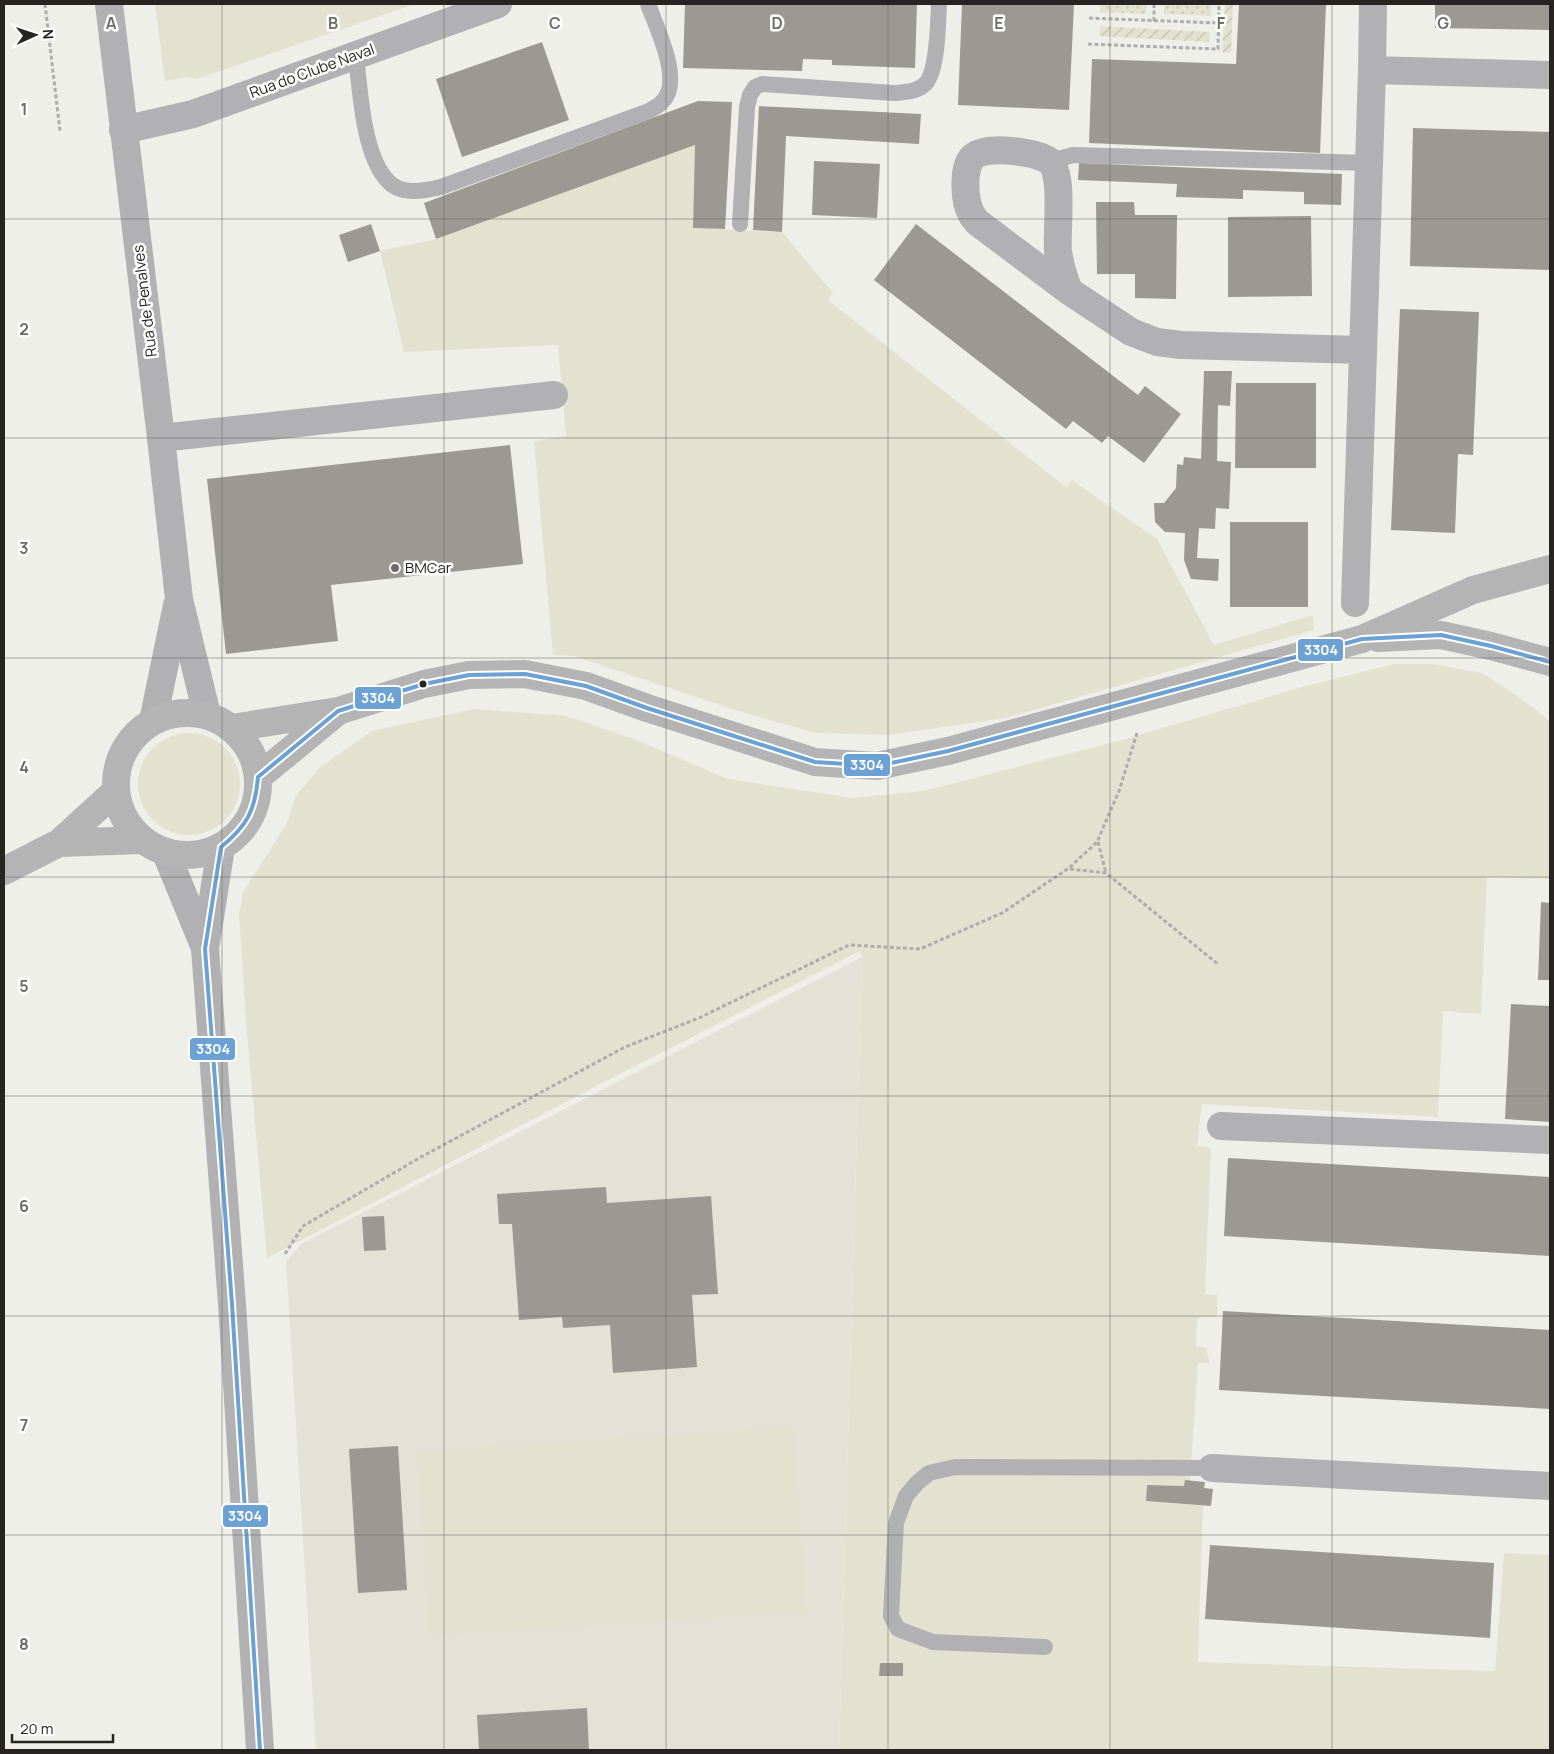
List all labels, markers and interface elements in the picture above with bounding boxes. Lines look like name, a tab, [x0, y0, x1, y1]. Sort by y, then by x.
north arrow	[10, 10, 60, 60]
text: A	[106, 12, 117, 34]
text: B	[328, 12, 338, 34]
text: C	[549, 12, 561, 34]
text: D	[771, 12, 783, 34]
text: E	[994, 12, 1004, 34]
text: F	[1217, 12, 1226, 34]
text: G	[1437, 12, 1449, 34]
text: N	[39, 29, 58, 40]
street label: Rua do Clube Naval	[246, 38, 377, 103]
text: 1	[20, 98, 28, 120]
street label: Rua de Penalves	[127, 244, 162, 358]
text: 2	[19, 318, 29, 340]
text: 3	[19, 537, 29, 559]
place label: BMCar	[405, 557, 452, 578]
marker: BMCar	[389, 562, 401, 574]
line badge: 3304	[1297, 638, 1344, 662]
text: 3304	[1304, 640, 1338, 659]
unlabelled marker	[418, 679, 428, 689]
line badge: 3304	[354, 686, 402, 710]
text: 3304	[361, 688, 395, 707]
line badge: 3304	[843, 753, 891, 777]
text: 3304	[850, 755, 884, 774]
text: 4	[19, 756, 29, 778]
text: 5	[19, 975, 29, 997]
line badge: 3304	[189, 1037, 236, 1061]
text: 3304	[196, 1039, 230, 1058]
text: 6	[19, 1195, 29, 1217]
text: 7	[20, 1414, 28, 1436]
line badge: 3304	[222, 1504, 269, 1528]
text: 3304	[228, 1506, 262, 1525]
text: 8	[19, 1633, 29, 1655]
scale bar	[12, 1712, 114, 1744]
text: 20 m	[20, 1718, 53, 1739]

